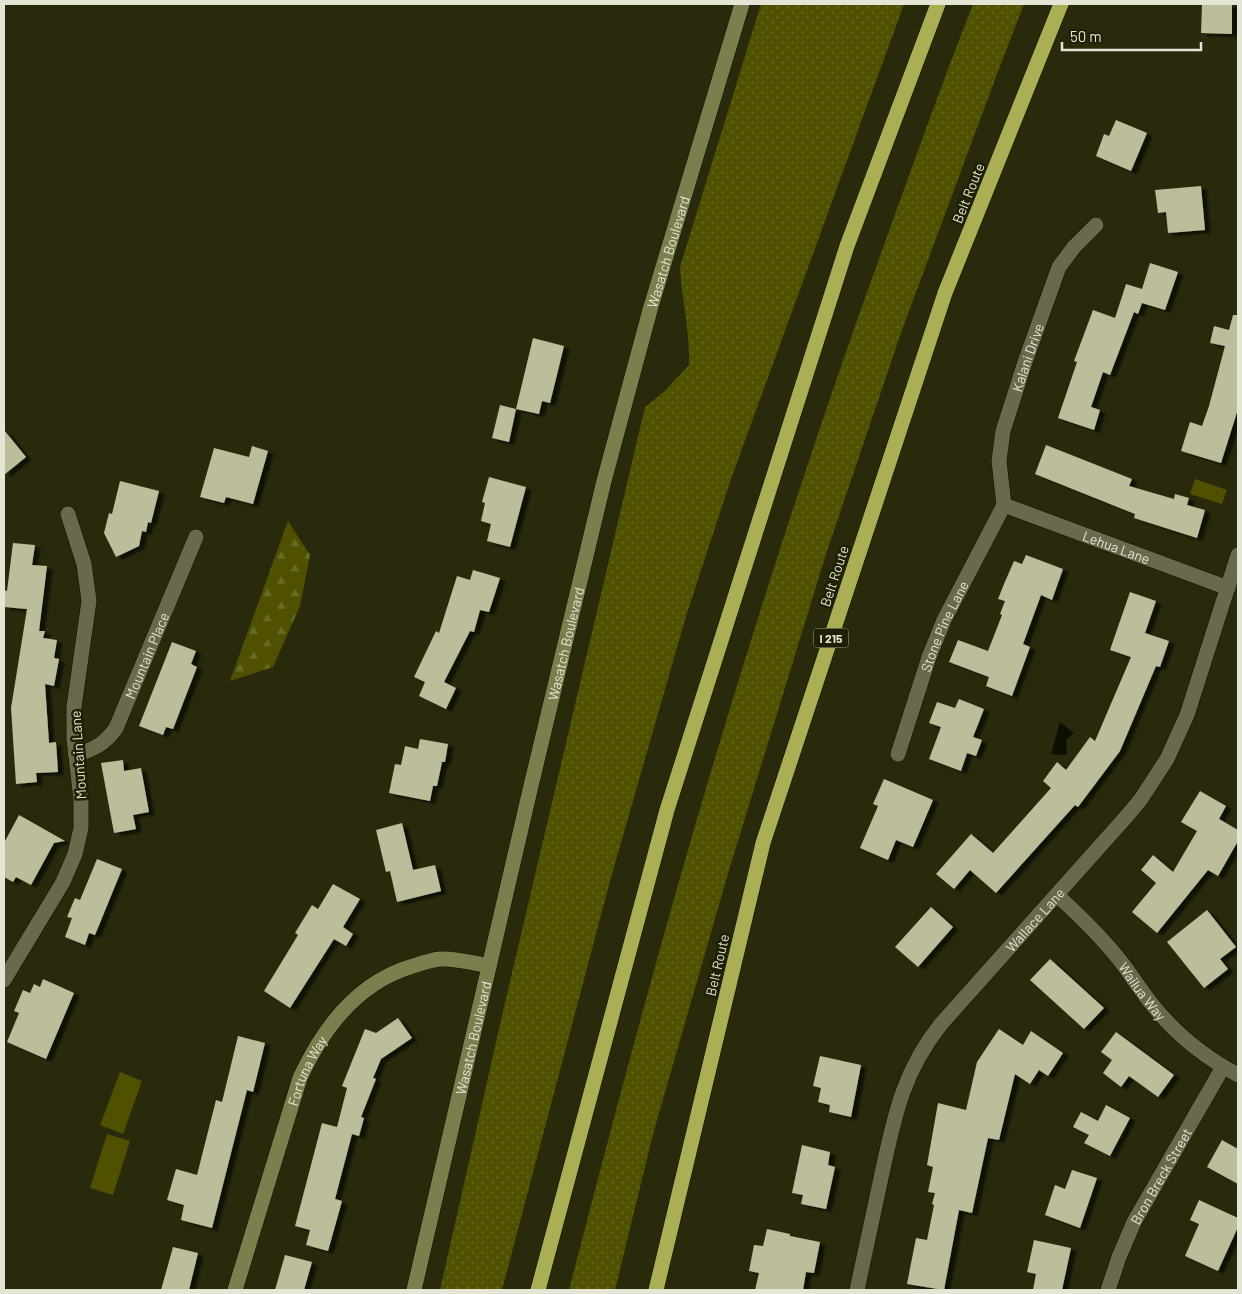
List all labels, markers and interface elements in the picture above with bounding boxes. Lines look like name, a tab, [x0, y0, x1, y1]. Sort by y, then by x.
scale bar	[1062, 20, 1201, 52]
text: 50 m	[1070, 27, 1102, 45]
street label: Belt Route	[948, 160, 988, 226]
street label: Wasatch Boulevard	[643, 194, 692, 310]
street label: Kalani Drive	[1008, 321, 1047, 394]
street label: Lehua Lane	[1081, 526, 1153, 567]
street label: Belt Route	[816, 543, 852, 609]
street label: Stone Pine Lane	[916, 578, 972, 674]
street label: Wasatch Boulevard	[543, 585, 587, 702]
street label: Mountain Place	[121, 610, 172, 701]
road number: I 215	[814, 628, 848, 648]
street label: Mountain Lane	[66, 710, 90, 800]
street label: Wallace Lane	[1002, 884, 1068, 955]
street label: Belt Route	[702, 932, 732, 998]
street label: Wailua Way	[1116, 959, 1170, 1024]
street label: Wasatch Boulevard	[451, 979, 494, 1096]
street label: Fortuna Way	[283, 1032, 330, 1108]
street label: Bron Breck Street	[1126, 1125, 1195, 1227]

